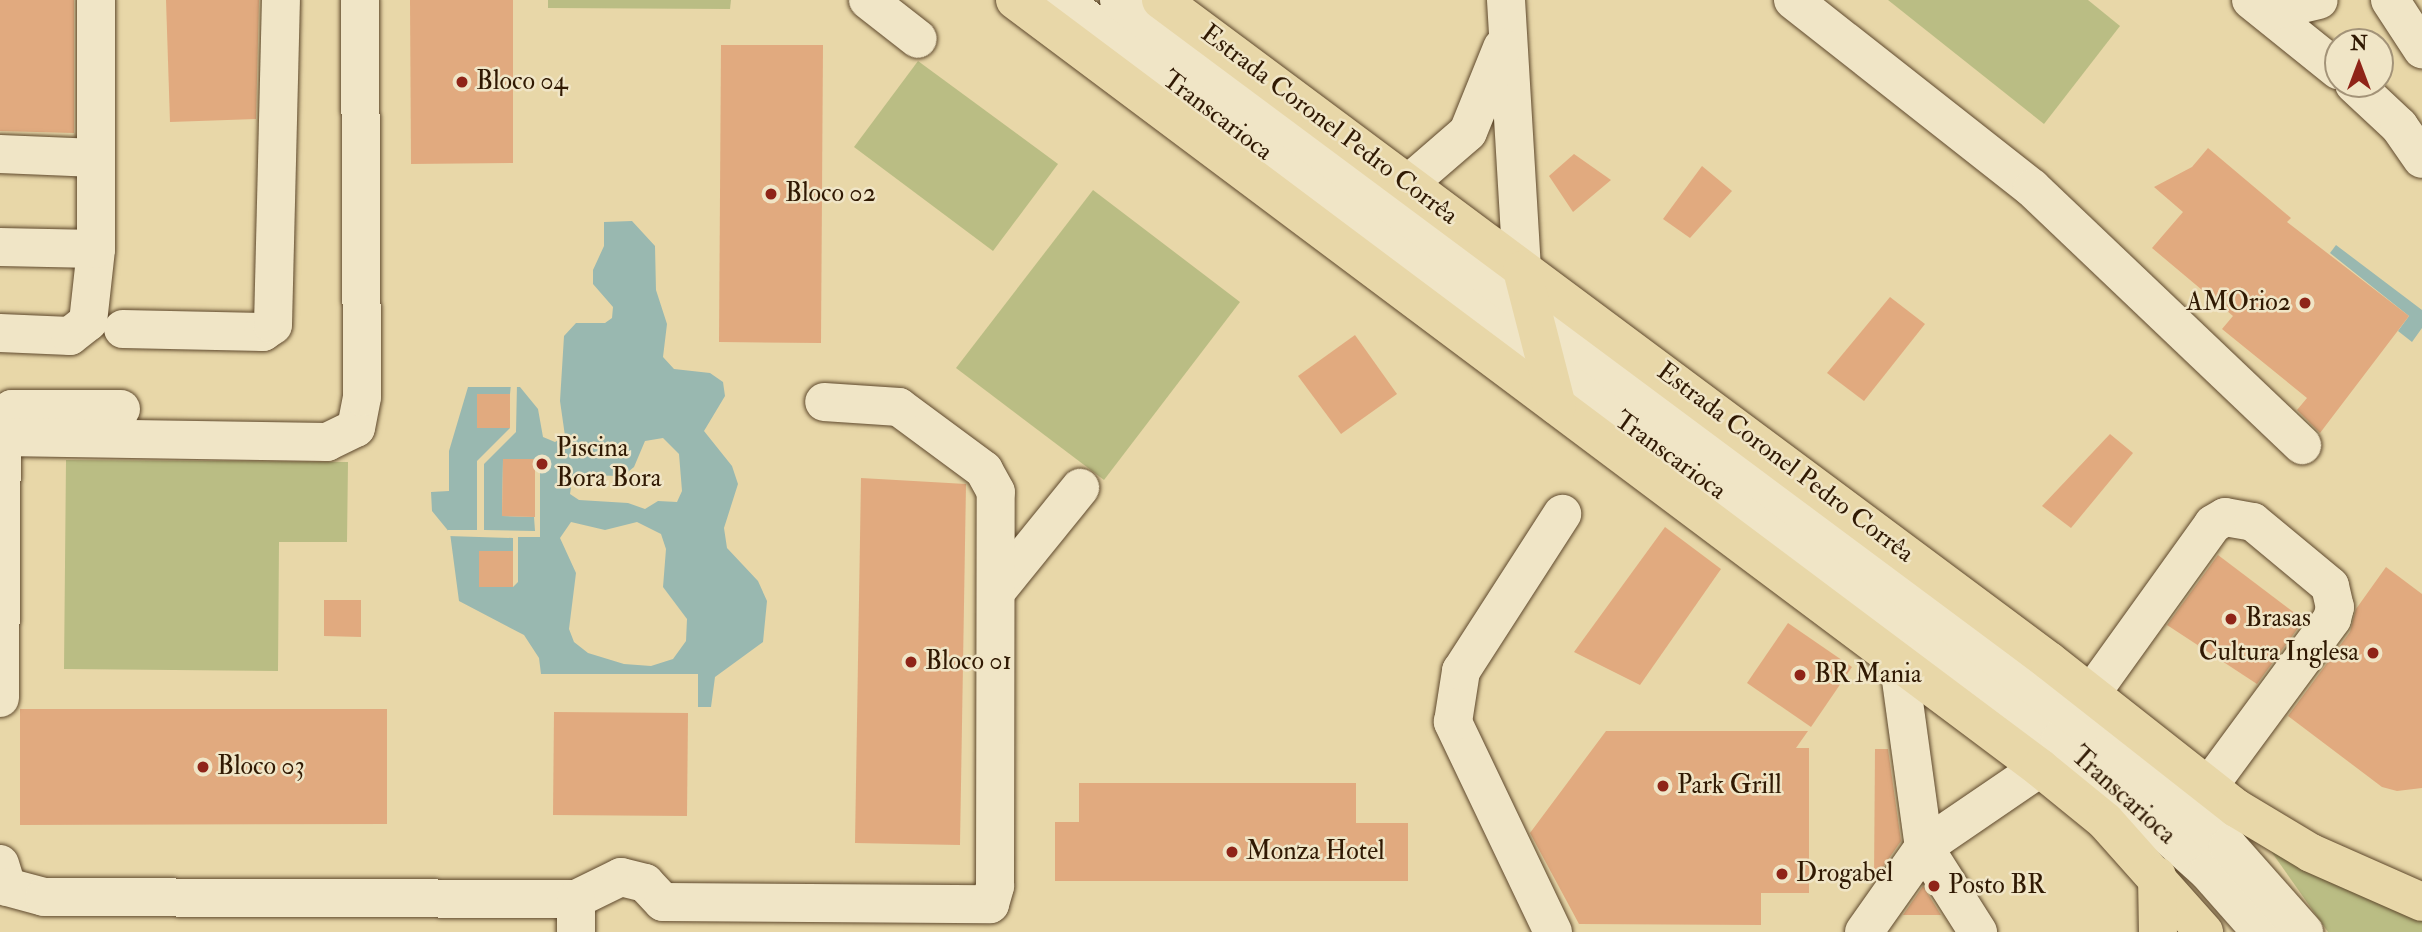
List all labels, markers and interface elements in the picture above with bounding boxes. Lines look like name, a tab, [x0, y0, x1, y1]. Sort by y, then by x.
street label: Estrada Coronel Pedro Corrêa	[1194, 18, 1464, 232]
north arrow	[2324, 28, 2394, 98]
text: N	[2350, 32, 2368, 56]
street label: Transcarioca	[1155, 64, 1279, 168]
place label: Bloco 04	[476, 66, 568, 98]
marker: Bloco 04	[454, 74, 470, 90]
place label: Bloco 02	[785, 178, 876, 210]
marker: Bloco 02	[763, 186, 779, 202]
place label: AMOrio2	[2186, 287, 2291, 319]
marker: AMOrio2	[2297, 295, 2313, 311]
street label: Estrada Coronel Pedro Corrêa	[1650, 356, 1920, 570]
street label: Transcarioca	[1608, 405, 1732, 507]
place label: Piscina Bora Bora	[556, 433, 661, 494]
marker: Piscina Bora Bora	[534, 456, 550, 472]
place label: Brasas	[2245, 603, 2311, 635]
marker: Brasas	[2223, 611, 2239, 627]
place label: Cultura Inglesa	[2199, 637, 2359, 669]
marker: Cultura Inglesa	[2365, 645, 2381, 661]
place label: Bloco 01	[925, 646, 1012, 678]
marker: Bloco 01	[903, 654, 919, 670]
place label: BR Mania	[1814, 659, 1922, 691]
marker: BR Mania	[1792, 667, 1808, 683]
street label: Transcarioca	[2064, 741, 2182, 851]
place label: Bloco 03	[217, 751, 305, 783]
marker: Bloco 03	[195, 759, 211, 775]
place label: Park Grill	[1677, 770, 1782, 802]
marker: Park Grill	[1655, 778, 1671, 794]
place label: Monza Hotel	[1246, 836, 1385, 868]
marker: Monza Hotel	[1224, 844, 1240, 860]
place label: Drogabel	[1796, 858, 1893, 890]
marker: Drogabel	[1774, 866, 1790, 882]
place label: Posto BR	[1948, 870, 2046, 902]
marker: Posto BR	[1926, 878, 1942, 894]

